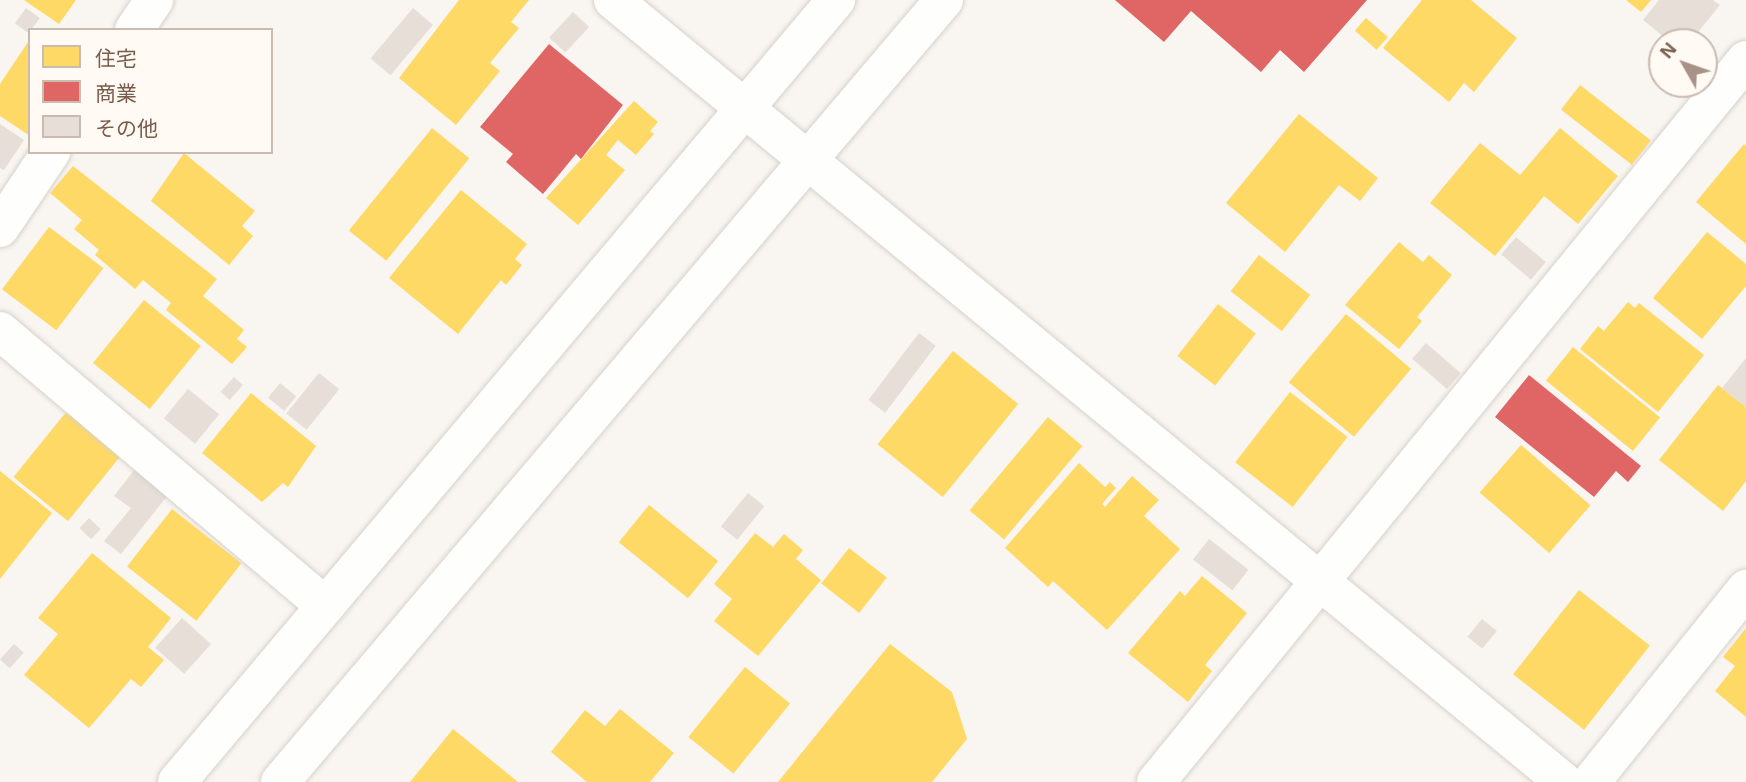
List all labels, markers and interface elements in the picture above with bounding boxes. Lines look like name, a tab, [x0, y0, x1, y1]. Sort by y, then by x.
legend	[28, 28, 273, 154]
north arrow	[1648, 28, 1718, 98]
text: N	[1656, 38, 1681, 62]
text: 住宅	[95, 47, 137, 70]
text: 商業	[95, 82, 137, 105]
text: その他	[95, 117, 158, 140]

